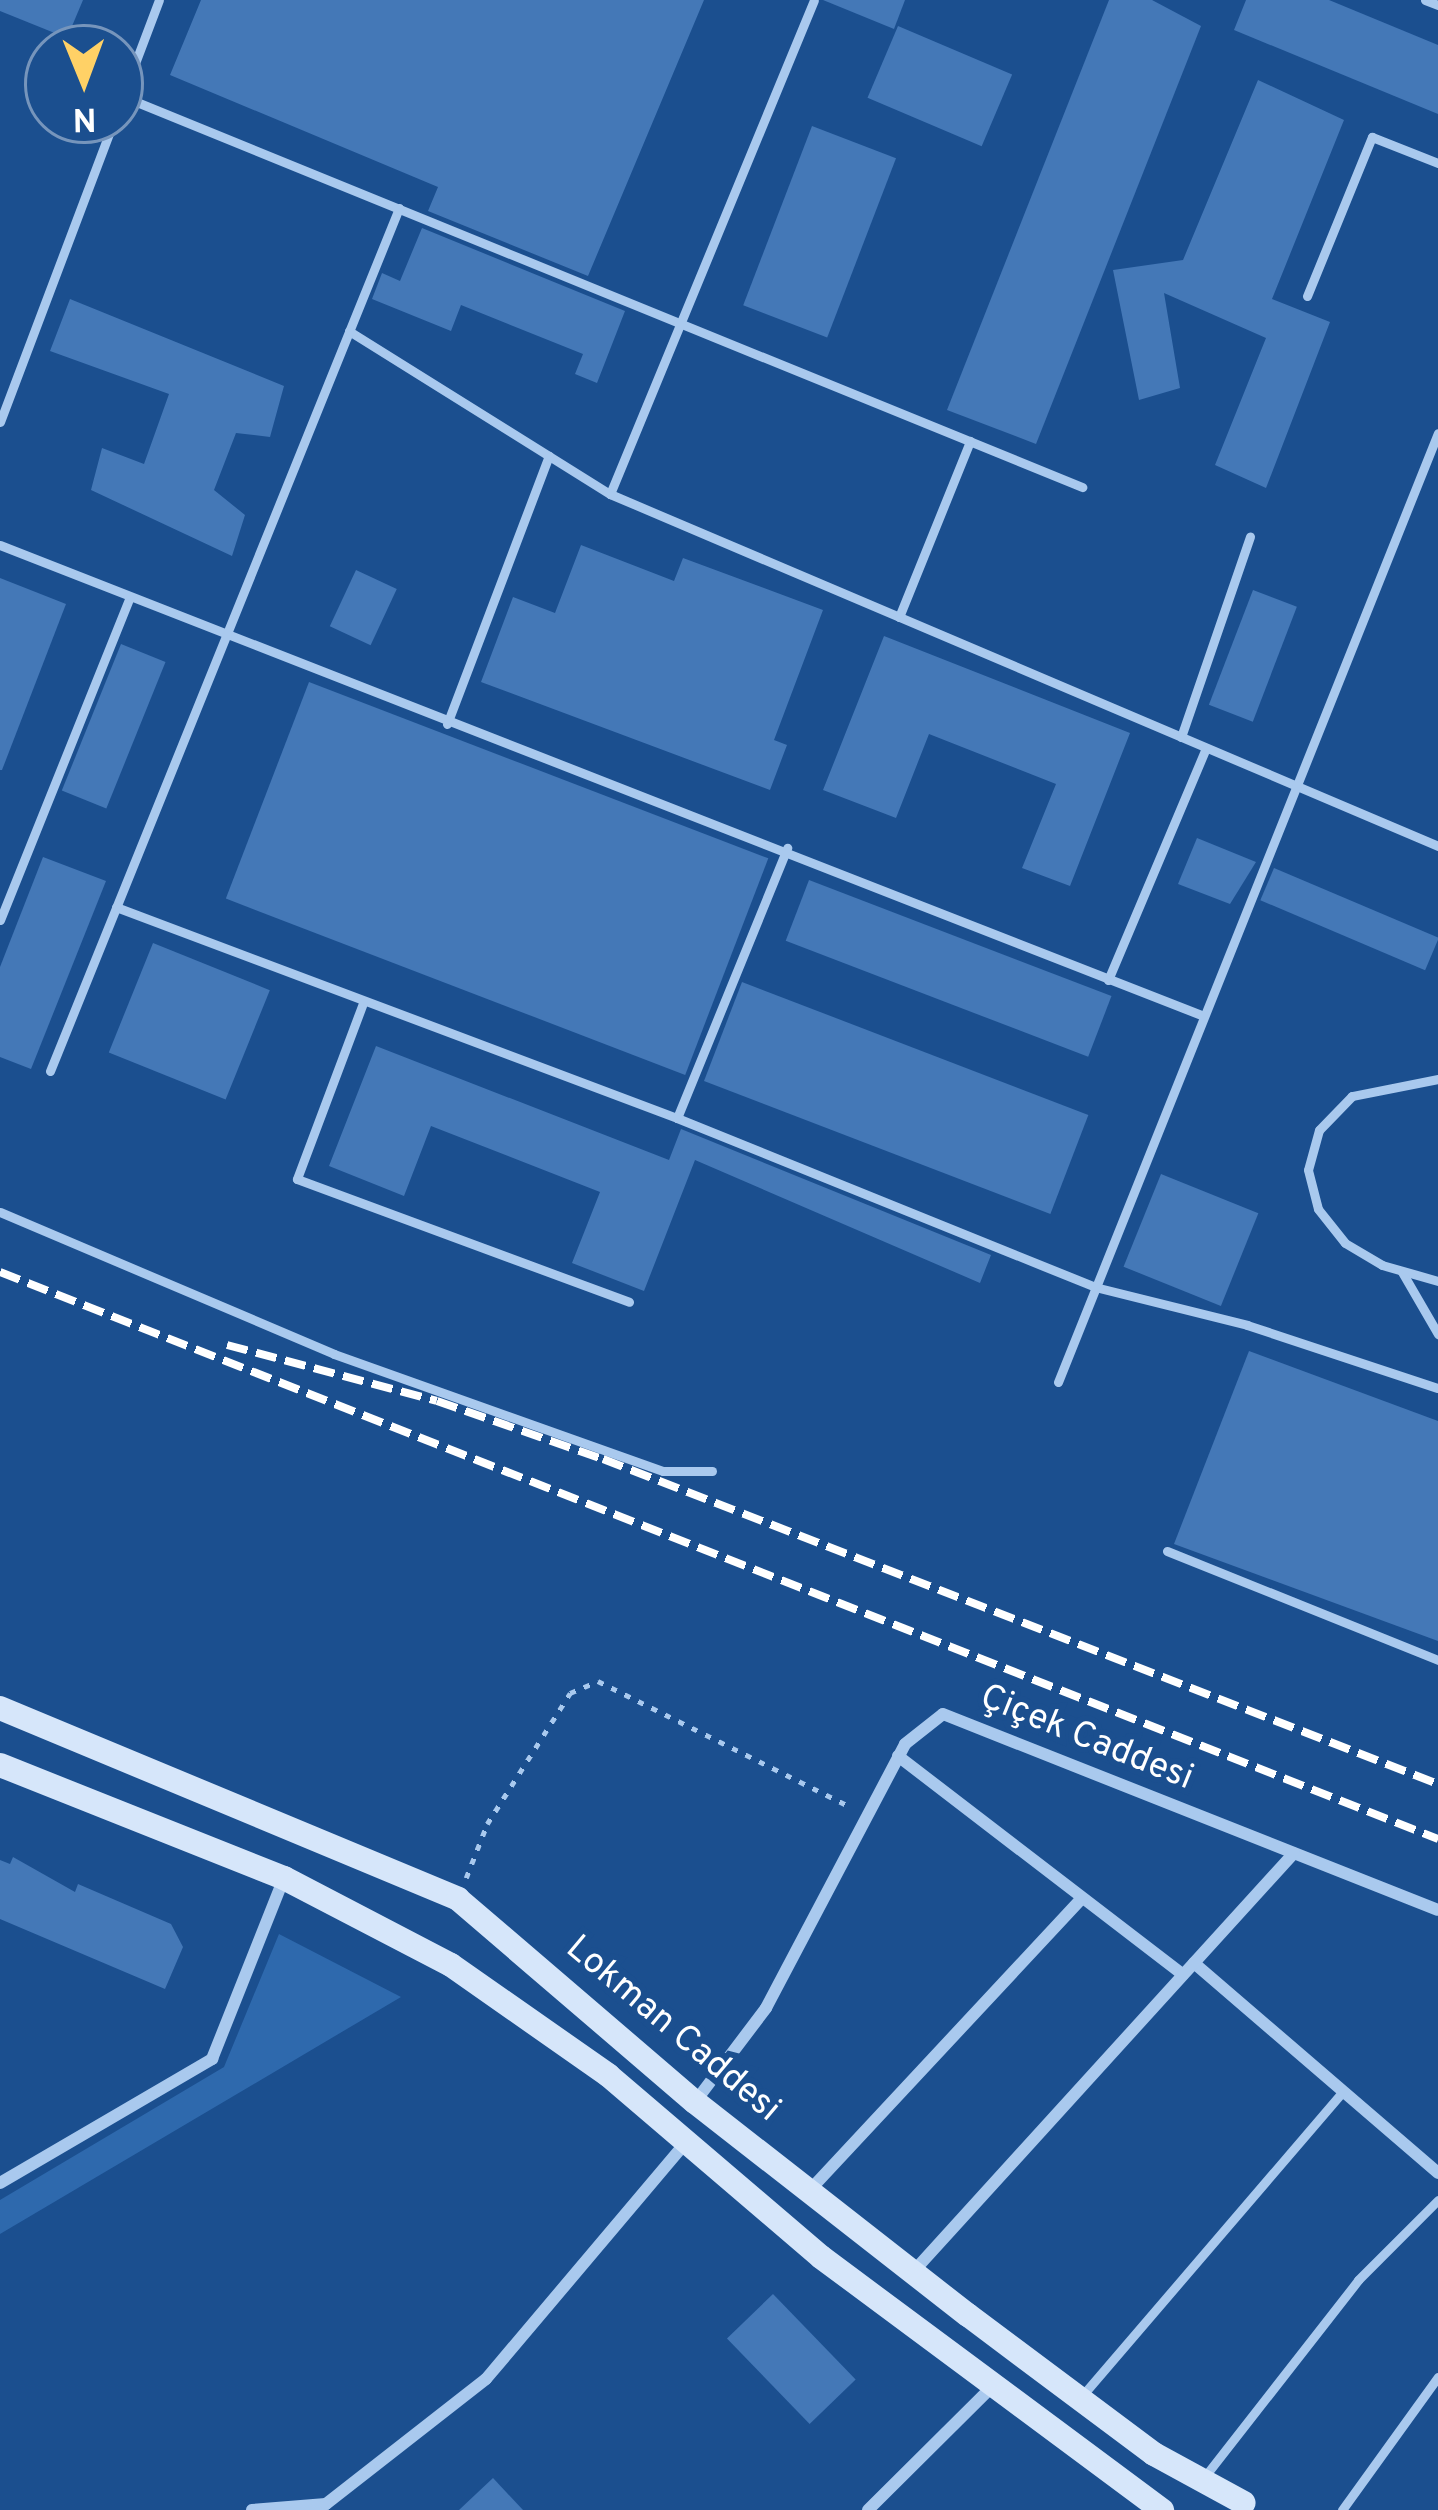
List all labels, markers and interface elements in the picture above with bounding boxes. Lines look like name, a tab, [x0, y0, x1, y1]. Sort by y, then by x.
north arrow	[24, 24, 144, 144]
text: N	[72, 96, 97, 138]
street label: Çiçek Caddesi	[973, 1677, 1199, 1801]
street label: Lokman Caddesi	[556, 1928, 788, 2132]

